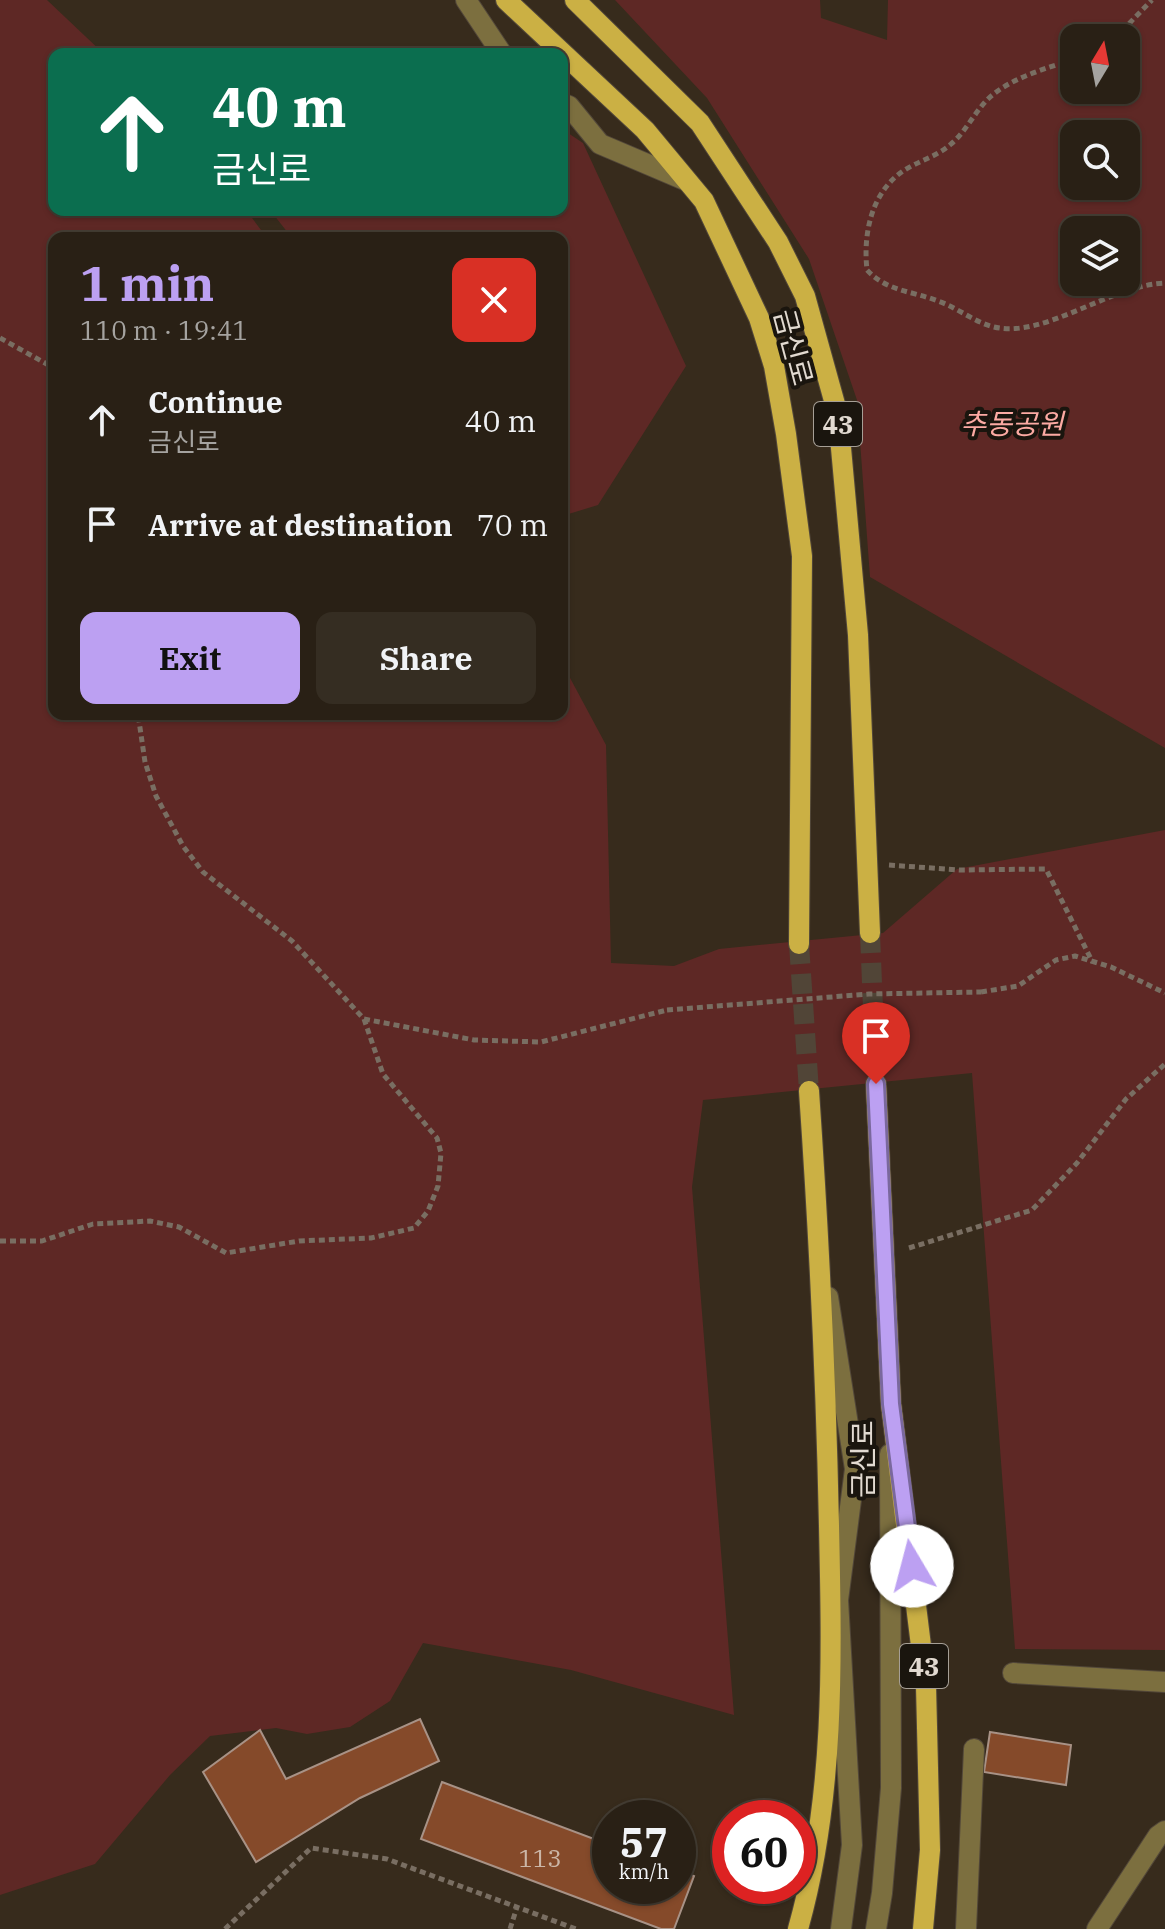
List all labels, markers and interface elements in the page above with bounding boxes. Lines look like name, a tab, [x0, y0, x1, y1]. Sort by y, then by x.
north arrow	[1060, 24, 1140, 104]
map controls	[1060, 24, 1140, 296]
text: 40 m	[212, 70, 347, 142]
icon: ahead	[80, 80, 184, 184]
button: search	[1060, 120, 1140, 200]
text: 금신로	[212, 145, 311, 192]
button: layers	[1060, 216, 1140, 296]
text: 1 min	[80, 252, 214, 314]
button: close	[452, 258, 536, 342]
street label: 금신로	[766, 305, 822, 389]
text: 110 m · 19:41	[80, 313, 248, 347]
text: Continue	[148, 382, 283, 421]
icon: ahead	[80, 398, 124, 442]
text: 40 m	[464, 401, 536, 440]
road number: 43	[814, 402, 862, 446]
park label: 추동공원	[960, 405, 1066, 442]
text: 금신로	[148, 424, 220, 458]
icon: arrive	[80, 502, 124, 546]
text: Arrive at destination	[148, 505, 453, 544]
text: 70 m	[477, 505, 548, 544]
button: Exit	[80, 612, 300, 704]
button: Share	[316, 612, 536, 704]
pin	[842, 1002, 910, 1084]
icon: arrive	[854, 1014, 898, 1058]
street label: 금신로	[844, 1420, 881, 1498]
position arrow	[870, 1524, 954, 1608]
road number: 43	[900, 1644, 948, 1688]
speed limit sign: 60	[712, 1800, 816, 1904]
text: 57	[620, 1816, 668, 1868]
house number: 113	[518, 1842, 562, 1874]
text: km/h	[619, 1858, 669, 1885]

